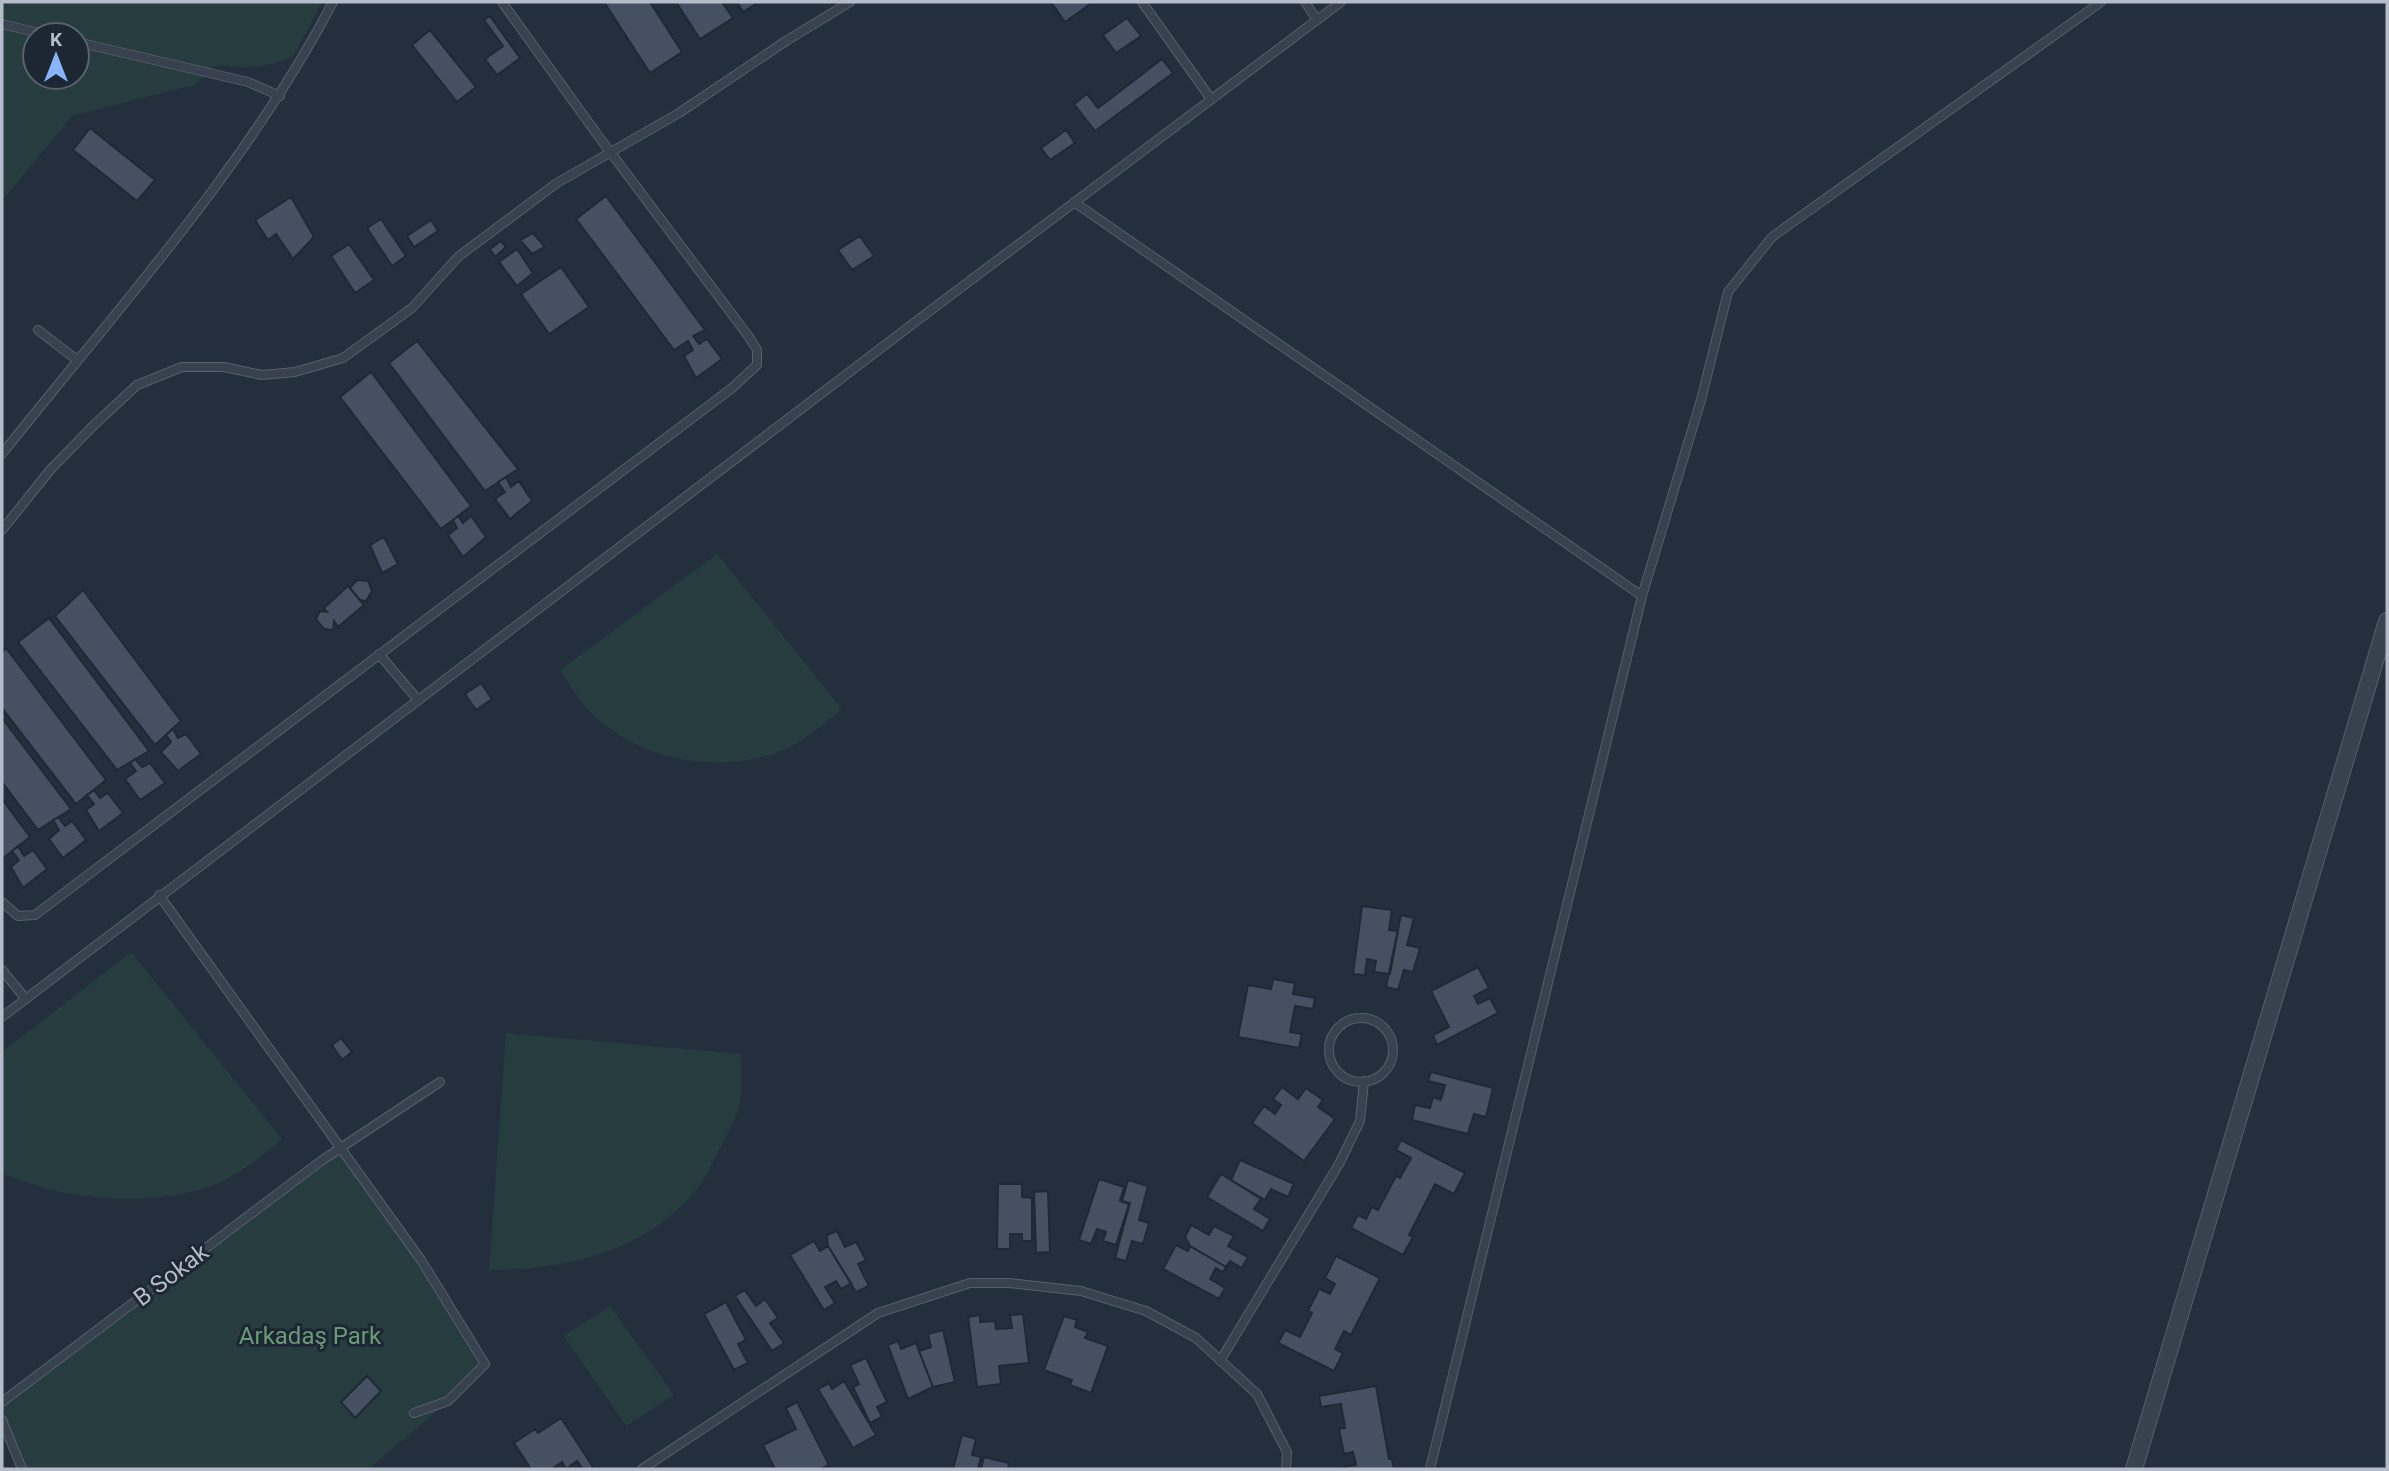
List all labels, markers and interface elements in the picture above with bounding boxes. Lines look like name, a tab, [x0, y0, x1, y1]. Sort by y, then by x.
north arrow	[21, 21, 91, 91]
text: K	[50, 28, 63, 51]
street label: B Sokak	[128, 1237, 215, 1312]
park label: Arkadaş Park	[239, 1322, 382, 1350]

